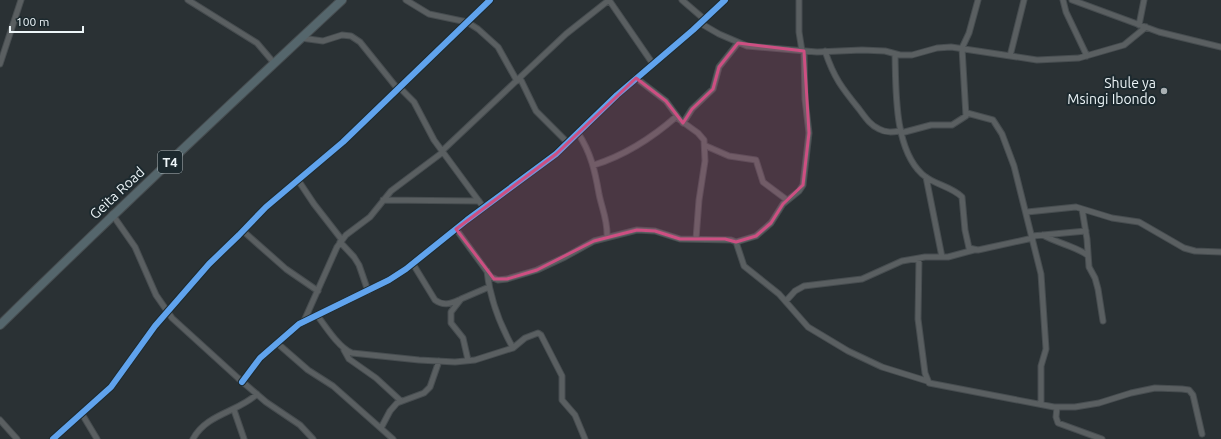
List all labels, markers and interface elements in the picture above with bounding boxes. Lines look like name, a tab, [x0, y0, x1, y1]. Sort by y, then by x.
scale bar	[10, 8, 83, 34]
text: 100 m	[16, 15, 49, 28]
place label: Shule ya Msingi Ibondo	[1067, 75, 1156, 107]
marker: Shule ya Msingi Ibondo	[1159, 86, 1169, 96]
road number: T4	[158, 151, 182, 173]
street label: Geita Road	[86, 164, 148, 222]

